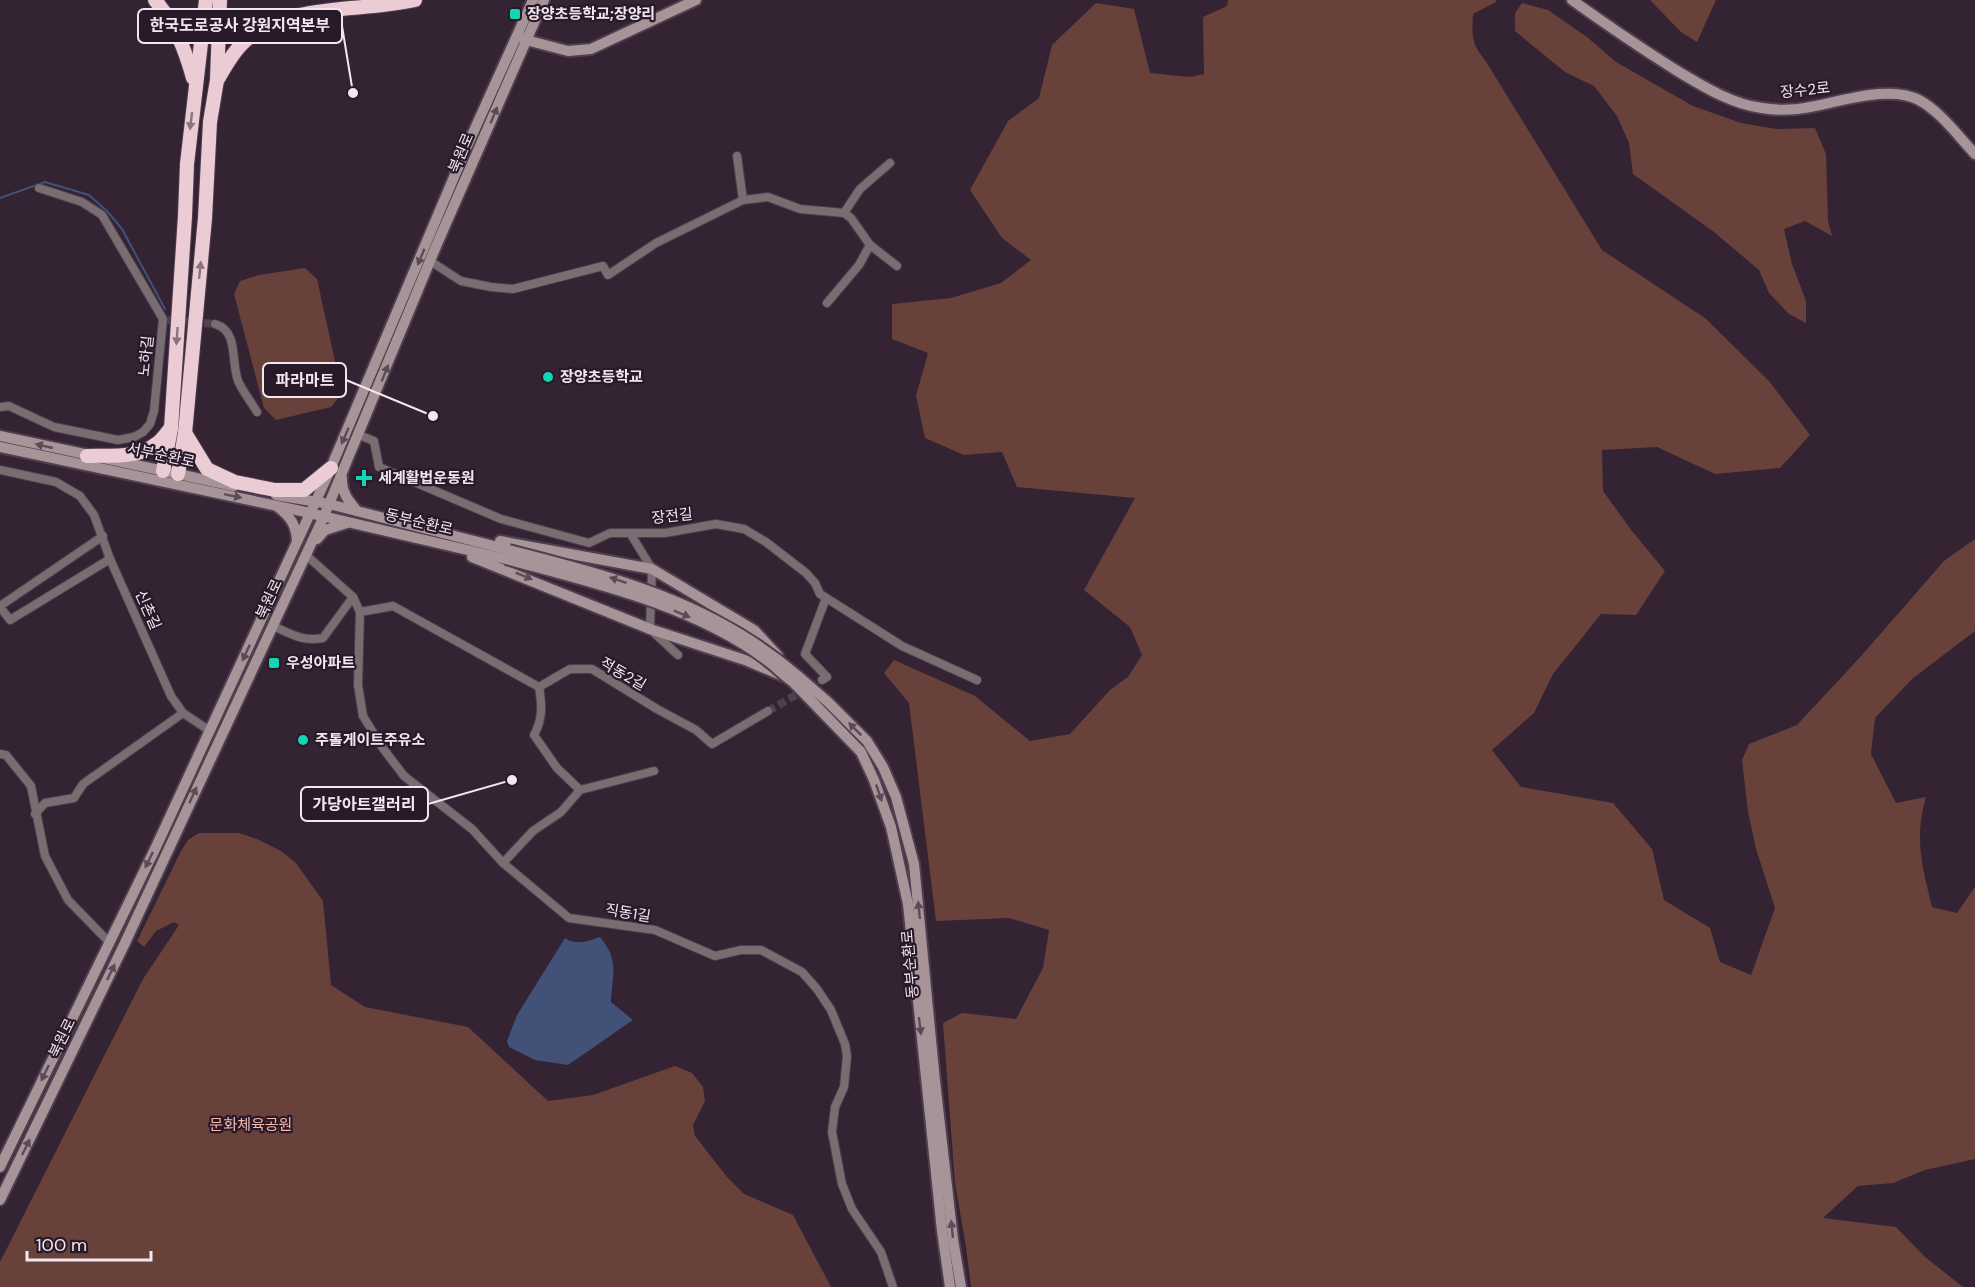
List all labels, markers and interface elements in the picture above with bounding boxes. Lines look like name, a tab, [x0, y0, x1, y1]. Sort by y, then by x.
place label: 장양초등학교;장양리	[527, 4, 655, 24]
marker: 장양초등학교;장양리	[508, 7, 522, 21]
callout: 한국도로공사 강원지역본부	[138, 9, 342, 43]
text: 한국도로공사 강원지역본부	[150, 15, 330, 36]
street label: 장수2로	[1779, 77, 1831, 103]
one-way arrow	[489, 105, 499, 123]
one-way arrow	[187, 112, 196, 131]
street label: 북원로	[444, 130, 478, 176]
one-way arrow	[416, 248, 425, 266]
one-way arrow	[195, 261, 205, 280]
one-way arrow	[172, 327, 182, 346]
street label: 노하길	[134, 334, 158, 378]
callout: 파라마트	[263, 363, 346, 397]
one-way arrow	[381, 364, 390, 382]
place label: 장양초등학교	[560, 367, 643, 387]
text: 파라마트	[276, 370, 335, 391]
marker: 장양초등학교	[541, 370, 555, 384]
one-way arrow	[340, 428, 350, 446]
street label: 서부순환로	[125, 438, 197, 472]
one-way arrow	[34, 441, 53, 450]
place label: 세계활법운동원	[378, 468, 475, 488]
marker: 세계활법운동원	[355, 469, 373, 487]
one-way arrow	[224, 492, 243, 501]
street label: 동부순환로	[383, 504, 455, 540]
street label: 장전길	[650, 504, 694, 528]
one-way arrow	[515, 572, 533, 581]
one-way arrow	[609, 575, 627, 584]
street label: 북원로	[251, 576, 287, 622]
street label: 신촌길	[130, 587, 166, 633]
one-way arrow	[673, 609, 691, 619]
one-way arrow	[242, 645, 251, 662]
place label: 우성아파트	[286, 653, 355, 673]
street label: 적동2길	[596, 653, 650, 695]
marker: 우성아파트	[267, 656, 281, 670]
one-way arrow	[849, 723, 863, 737]
place label: 주톨게이트주유소	[315, 730, 426, 750]
marker: 주톨게이트주유소	[296, 733, 310, 747]
one-way arrow	[874, 784, 884, 802]
one-way arrow	[189, 787, 198, 804]
callout: 가당아트갤러리	[301, 787, 428, 821]
text: 가당아트갤러리	[312, 794, 416, 815]
one-way arrow	[145, 851, 154, 868]
street label: 직동1길	[604, 900, 652, 926]
one-way arrow	[914, 900, 924, 919]
street label: 동부순환로	[897, 929, 923, 999]
one-way arrow	[105, 963, 115, 981]
street label: 북원로	[44, 1015, 80, 1061]
one-way arrow	[916, 1016, 925, 1035]
one-way arrow	[41, 1064, 50, 1081]
park label: 문화체육공원	[210, 1115, 292, 1135]
one-way arrow	[21, 1139, 30, 1156]
one-way arrow	[947, 1220, 957, 1239]
scale bar	[27, 1224, 152, 1262]
text: 100 m	[36, 1233, 87, 1257]

